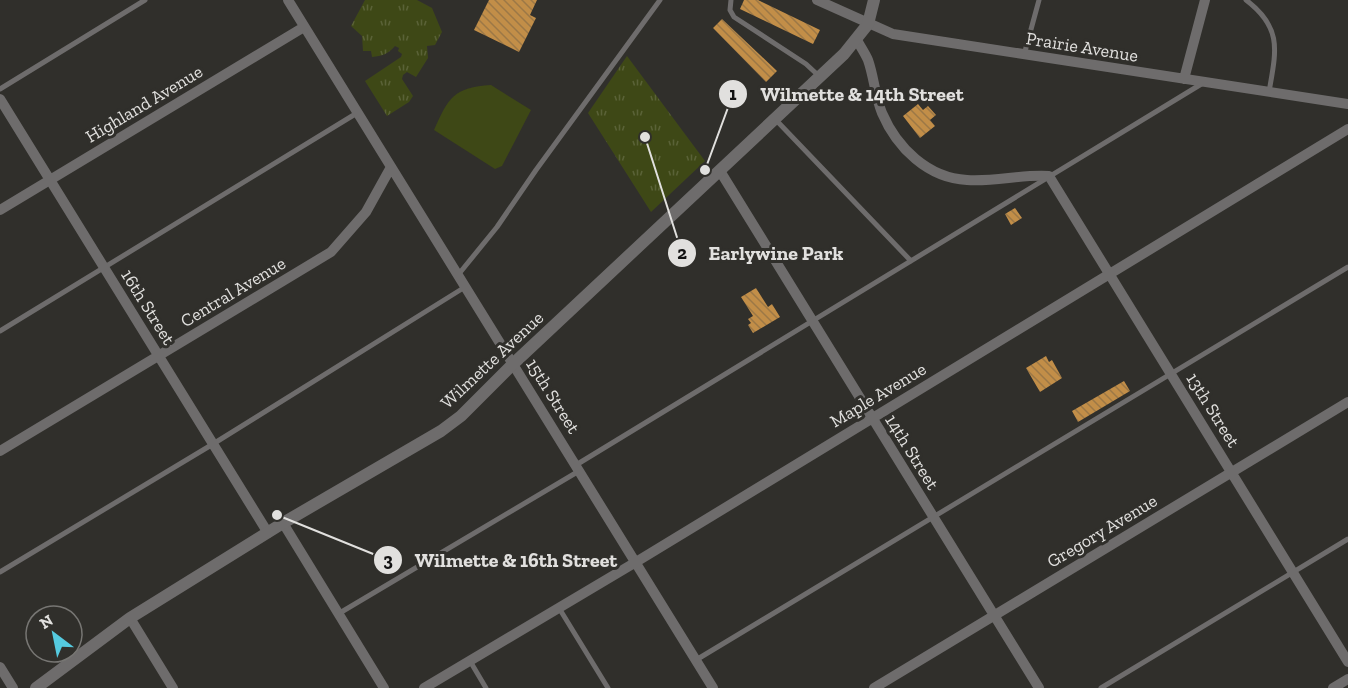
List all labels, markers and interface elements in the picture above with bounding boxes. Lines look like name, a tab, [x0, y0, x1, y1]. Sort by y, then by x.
street label: Prairie Avenue	[1024, 27, 1140, 67]
street label: Highland Avenue	[81, 60, 207, 148]
callout: Wilmette & 14th Street	[718, 75, 975, 113]
text: Wilmette & 14th Street	[760, 82, 965, 106]
text: 1	[729, 83, 737, 105]
callout: Earlywine Park	[667, 234, 856, 272]
text: Earlywine Park	[709, 241, 843, 265]
text: 2	[677, 242, 687, 264]
street label: Central Avenue	[176, 252, 290, 332]
street label: 16th Street	[116, 265, 180, 349]
street label: Wilmette Avenue	[436, 307, 548, 413]
street label: 15th Street	[521, 354, 585, 438]
street label: Maple Avenue	[826, 358, 930, 432]
street label: 13th Street	[1181, 369, 1245, 452]
street label: 14th Street	[880, 410, 944, 494]
street label: Gregory Avenue	[1043, 490, 1161, 572]
callout: Wilmette & 16th Street	[373, 541, 629, 579]
text: Wilmette & 16th Street	[415, 548, 618, 572]
text: 3	[383, 549, 393, 571]
north arrow	[24, 604, 84, 664]
text: N	[36, 610, 57, 633]

